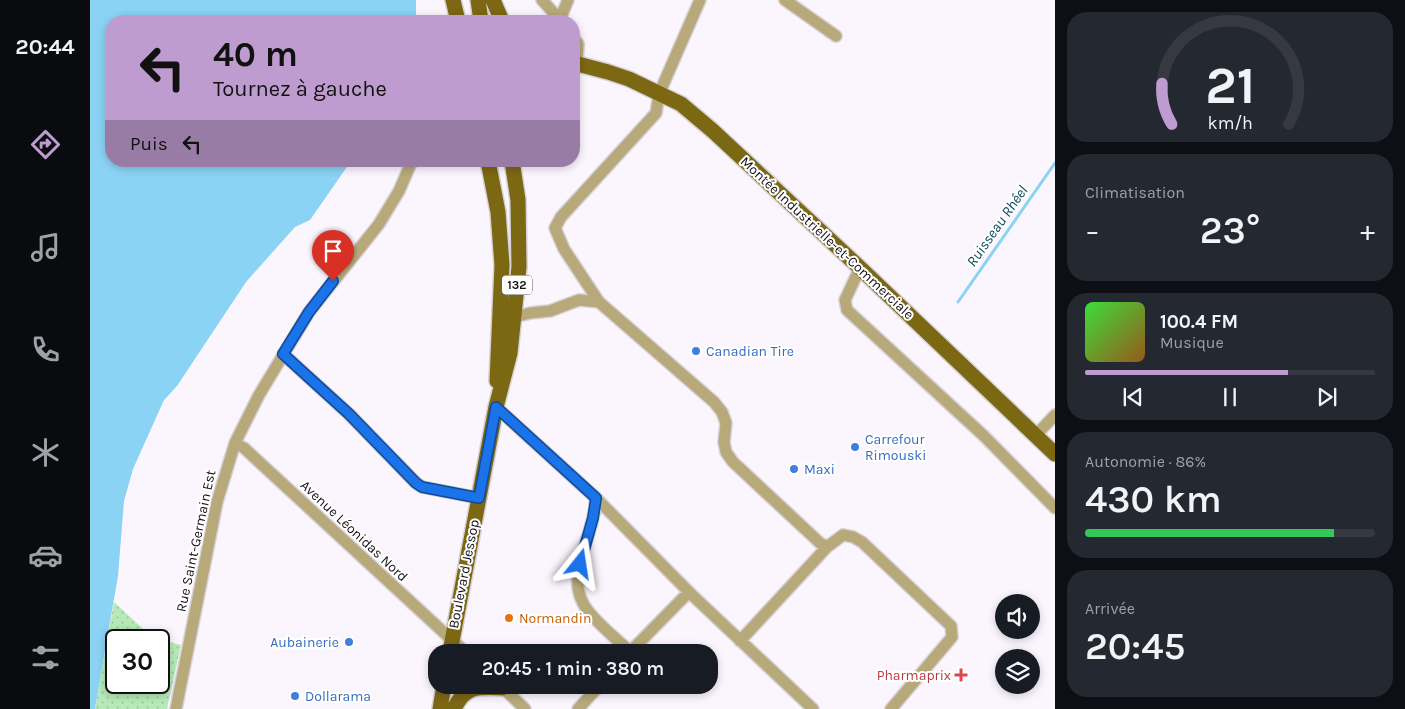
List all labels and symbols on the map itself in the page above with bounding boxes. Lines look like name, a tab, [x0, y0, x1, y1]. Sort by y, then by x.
street label: Montée Industrielle-et-Commerciale	[737, 153, 917, 323]
water label: Ruisseau Rhéel	[962, 182, 1032, 270]
pin	[312, 230, 354, 281]
road number: 132	[502, 276, 532, 294]
place label: Canadian Tire	[706, 343, 794, 360]
marker: Canadian Tire	[690, 345, 702, 357]
place label: Carrefour Rimouski	[865, 431, 926, 464]
marker: Carrefour Rimouski	[849, 441, 861, 453]
place label: Maxi	[804, 461, 835, 478]
marker: Maxi	[788, 463, 800, 475]
street label: Rue Saint-Germain Est	[173, 468, 219, 614]
street label: Avenue Léonidas Nord	[297, 477, 411, 585]
street label: Boulevard Jessop	[445, 518, 483, 630]
position arrow	[553, 537, 605, 589]
place label: Normandin	[519, 610, 591, 627]
marker: Normandin	[503, 612, 515, 624]
speed limit sign: 30	[105, 629, 170, 694]
place label: Aubainerie	[270, 634, 339, 651]
marker: Aubainerie	[343, 636, 355, 648]
place label: Pharmaprix	[877, 667, 951, 684]
marker: Pharmaprix	[955, 669, 967, 681]
place label: Dollarama	[305, 688, 371, 705]
marker: Dollarama	[289, 690, 301, 702]

